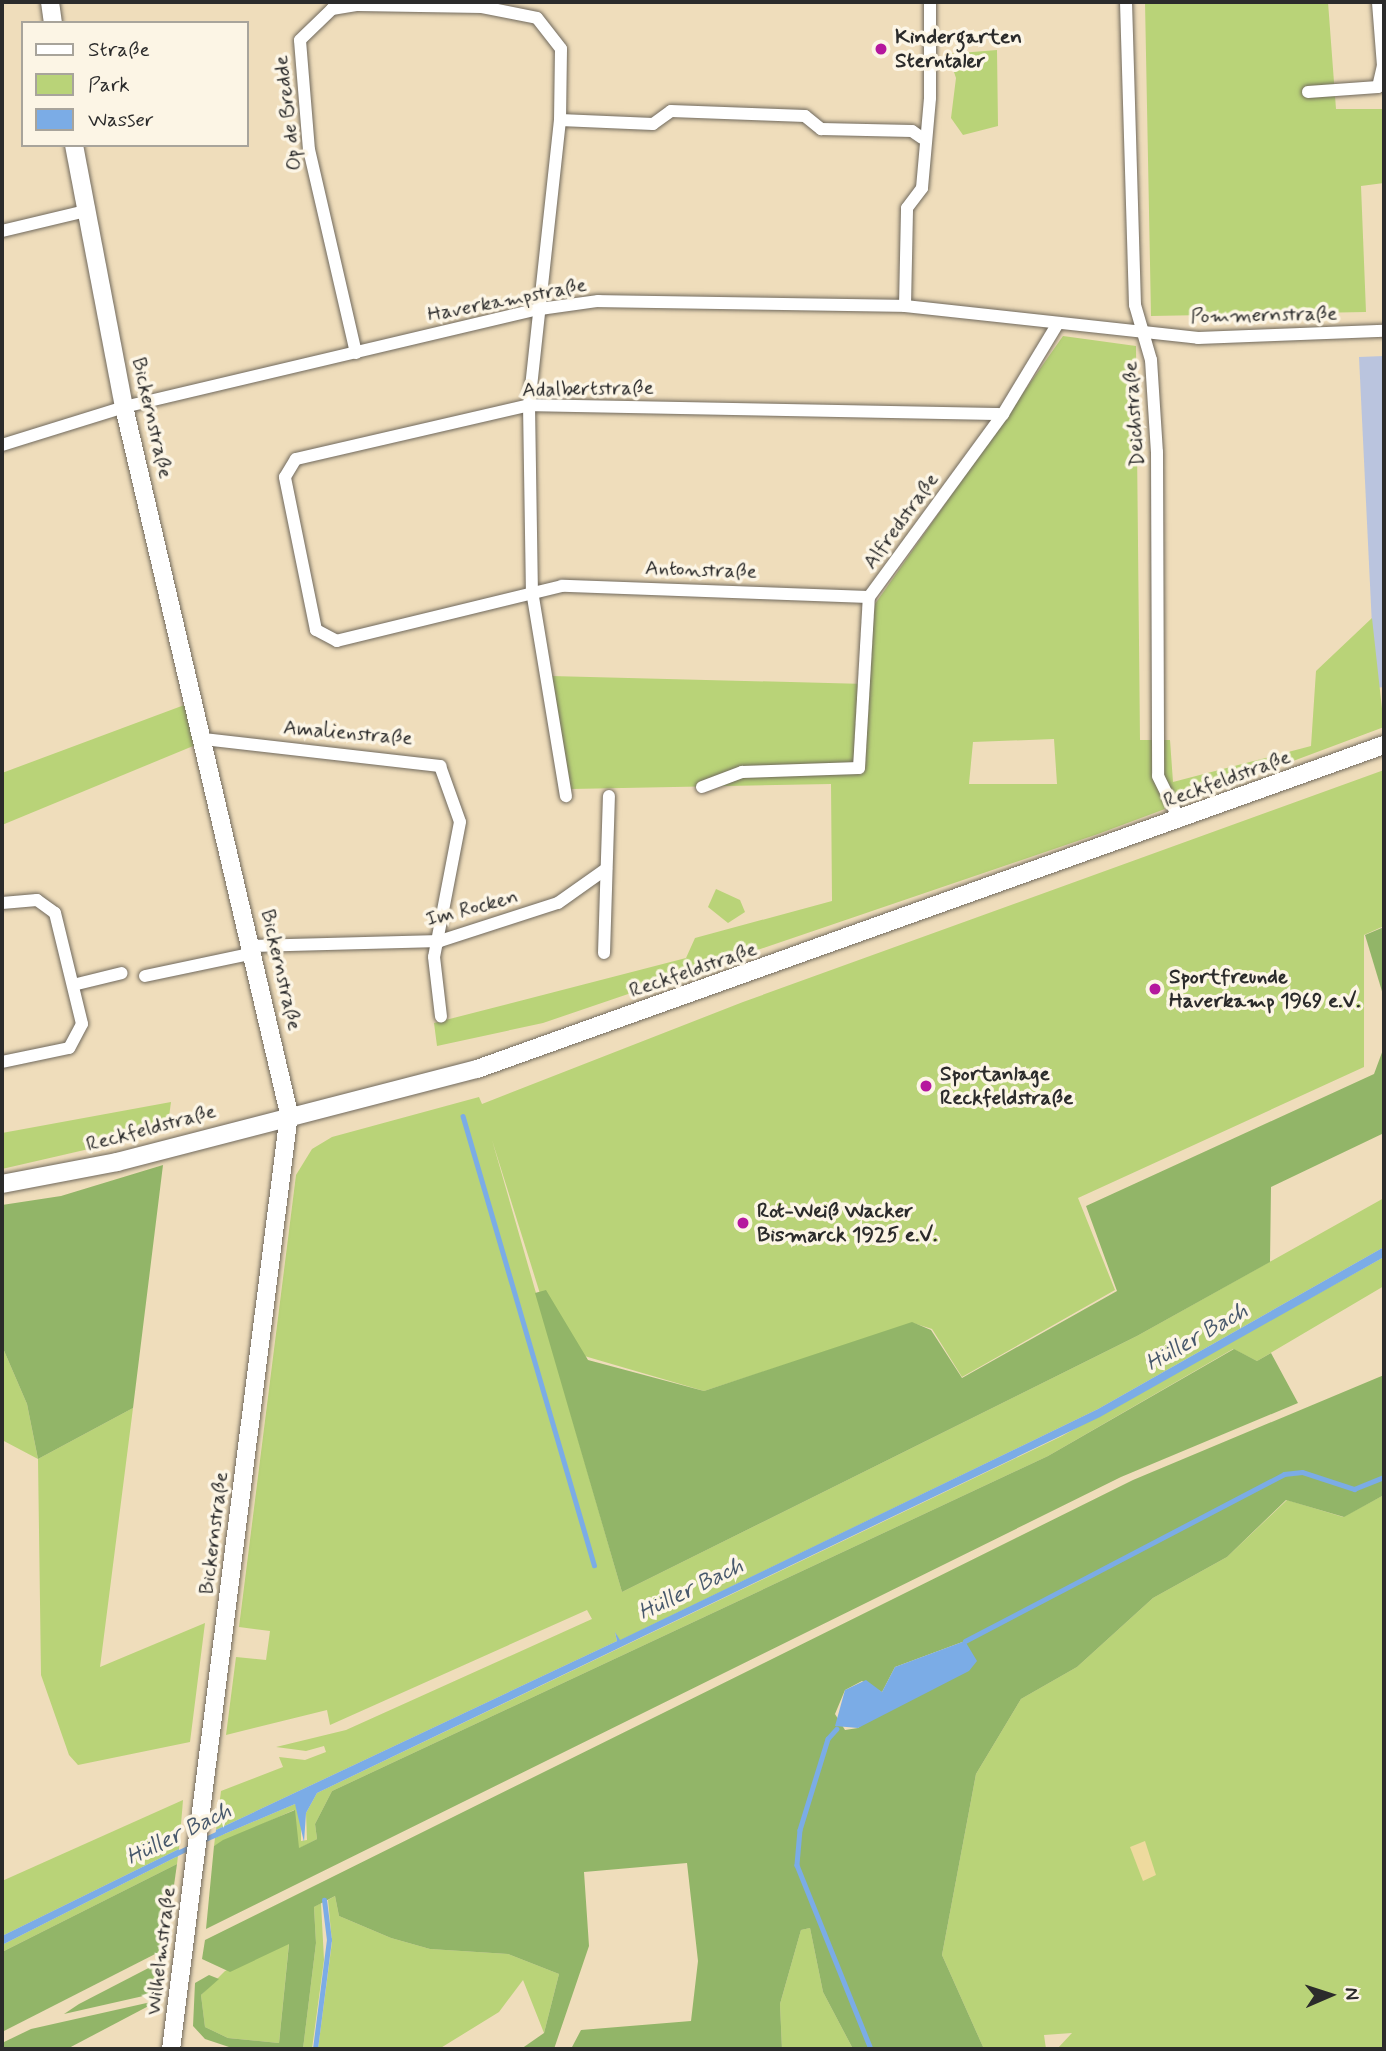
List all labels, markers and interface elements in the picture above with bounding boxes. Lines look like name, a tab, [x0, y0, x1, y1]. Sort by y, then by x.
legend	[21, 21, 248, 147]
place label: Kindergarten Sterntaler	[895, 24, 1022, 74]
text: Straße	[88, 36, 150, 64]
marker: Kindergarten Sterntaler	[873, 41, 889, 57]
street label: Op de Bredde	[269, 55, 307, 171]
text: Park	[88, 71, 130, 99]
text: Wasser	[88, 106, 154, 134]
street label: Haverkampstraße	[425, 272, 589, 328]
street label: Pommernstraße	[1190, 301, 1338, 329]
street label: Bickernstraße	[126, 355, 178, 481]
street label: Deichstraße	[1118, 360, 1150, 468]
street label: Adalbertstraße	[522, 375, 654, 403]
street label: Alfredstraße	[858, 468, 944, 574]
street label: Antonstraße	[645, 555, 757, 585]
street label: Amalienstraße	[282, 715, 414, 751]
street label: Reckfeldstraße	[1160, 744, 1294, 814]
street label: Im Rocken	[423, 884, 521, 932]
street label: Bickernstraße	[255, 907, 307, 1033]
street label: Reckfeldstraße	[626, 936, 760, 1004]
place label: Sportfreunde Haverkamp 1969 e.V.	[1169, 964, 1361, 1014]
marker: Sportfreunde Haverkamp 1969 e.V.	[1147, 981, 1163, 997]
place label: Sportanlage Reckfeldstraße	[940, 1061, 1073, 1111]
marker: Sportanlage Reckfeldstraße	[918, 1078, 934, 1094]
street label: Reckfeldstraße	[83, 1099, 219, 1157]
place label: Rot-Weiß Wacker Bismarck 1925 e.V.	[757, 1198, 937, 1248]
marker: Rot-Weiß Wacker Bismarck 1925 e.V.	[735, 1215, 751, 1231]
water label: Hüller Bach	[1141, 1298, 1253, 1378]
street label: Bickernstraße	[194, 1470, 234, 1596]
water label: Hüller Bach	[634, 1553, 748, 1627]
water label: Hüller Bach	[122, 1798, 236, 1872]
street label: Wilhelmstraße	[141, 1885, 181, 2017]
north arrow	[1295, 1960, 1365, 2030]
text: N	[1339, 1987, 1364, 2001]

